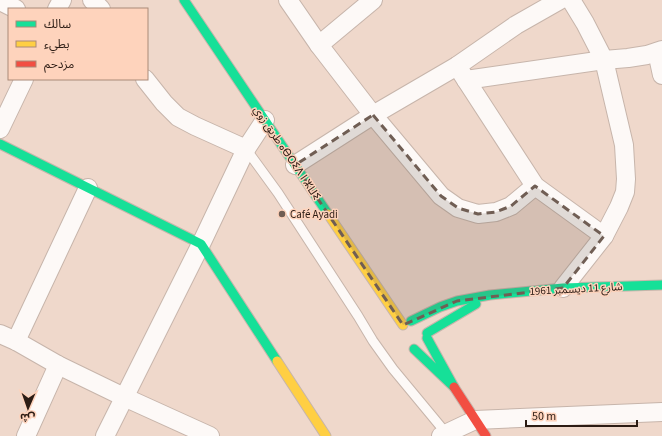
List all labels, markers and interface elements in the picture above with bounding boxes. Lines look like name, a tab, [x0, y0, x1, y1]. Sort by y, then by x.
legend	[8, 8, 148, 80]
text: سالك	[44, 16, 71, 33]
text: بطيء	[44, 36, 70, 54]
text: مزدحم	[44, 56, 74, 73]
street label: طريق زوي ⴰⴱⵔⵉⴷ ⵏ ⵣⵡⵉ	[249, 103, 324, 204]
place label: Café Ayadi	[290, 207, 338, 222]
marker: Café Ayadi	[277, 209, 287, 219]
street label: شارع 11 ديسمبر 1961	[529, 279, 623, 299]
north arrow	[8, 388, 48, 428]
scale bar	[526, 402, 637, 428]
text: 50 m	[532, 408, 556, 425]
text: ش	[20, 410, 35, 425]

